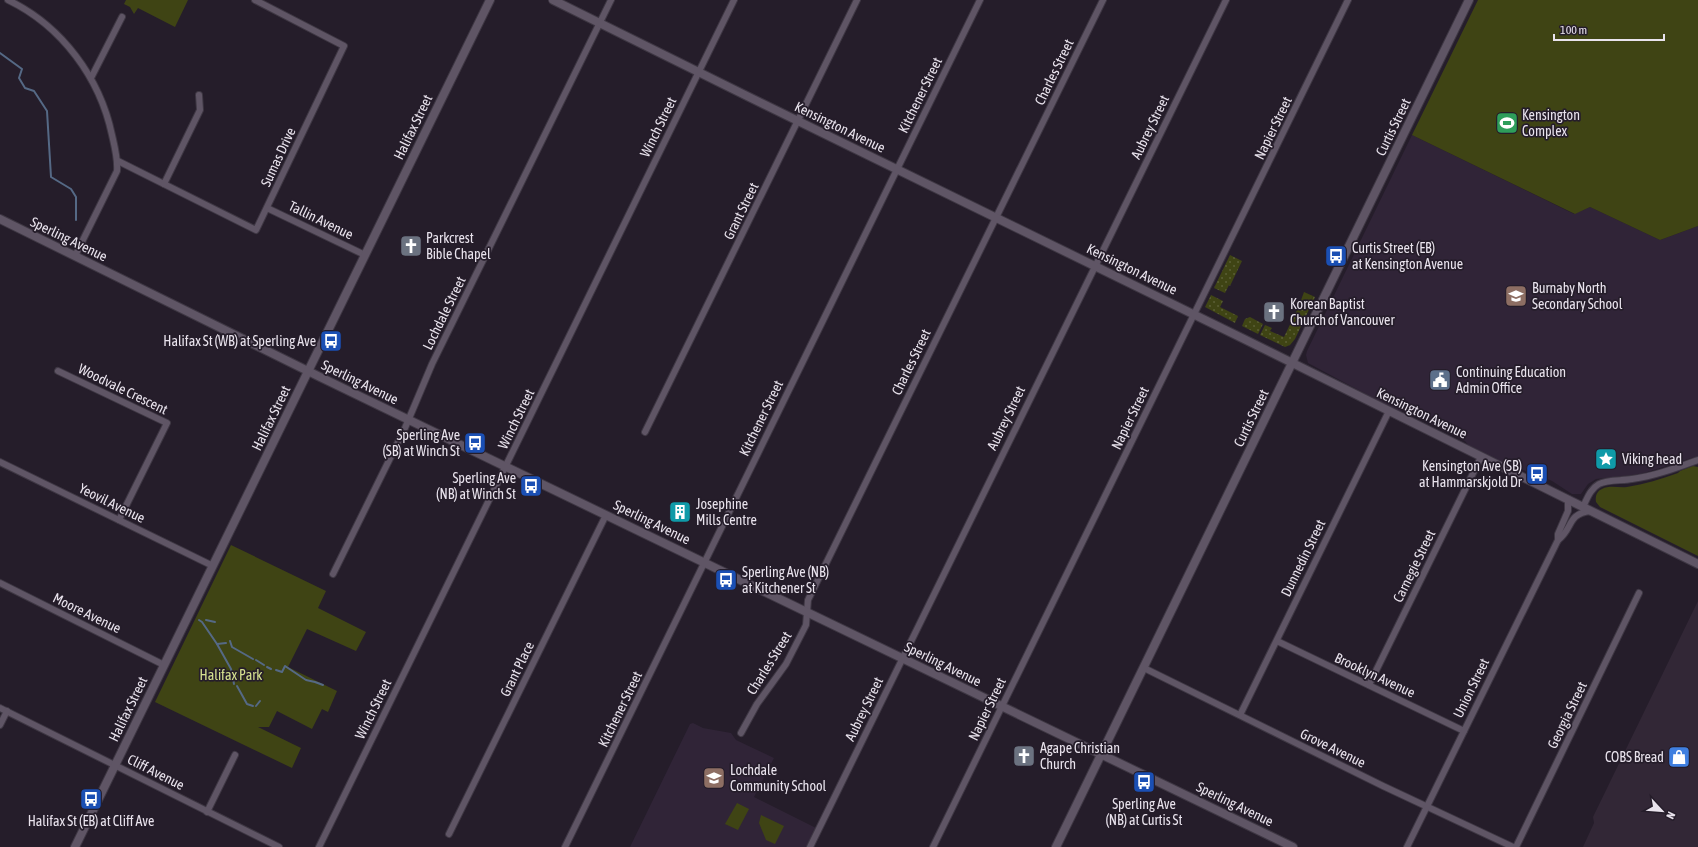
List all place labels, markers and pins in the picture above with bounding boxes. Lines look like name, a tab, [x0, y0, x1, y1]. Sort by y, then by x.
place label: Kensington Complex	[1522, 107, 1580, 139]
sports icon: Kensington Complex	[1494, 110, 1520, 136]
place label: Parkcrest Bible Chapel	[426, 230, 491, 262]
church icon: Parkcrest Bible Chapel	[398, 233, 424, 259]
place label: Curtis Street (EB) at Kensington Avenue	[1352, 240, 1463, 272]
bus stop icon: Curtis Street (EB) at Kensington Avenue	[1323, 243, 1349, 269]
place label: Burnaby North Secondary School	[1532, 280, 1623, 312]
school or university icon: Burnaby North Secondary School	[1503, 283, 1529, 309]
place label: Korean Baptist Church of Vancouver	[1290, 296, 1395, 328]
church icon: Korean Baptist Church of Vancouver	[1261, 299, 1287, 325]
bus stop icon: Halifax St (WB) at Sperling Ave	[318, 328, 344, 354]
place label: Halifax St (WB) at Sperling Ave	[163, 333, 316, 349]
place label: Continuing Education Admin Office	[1456, 364, 1566, 396]
public building icon: Continuing Education Admin Office	[1427, 367, 1453, 393]
place label: Sperling Ave (SB) at Winch St	[382, 427, 460, 459]
bus stop icon: Sperling Ave (SB) at Winch St	[462, 430, 488, 456]
place icon: Viking head	[1593, 446, 1619, 472]
place label: Viking head	[1622, 451, 1682, 467]
place label: Kensington Ave (SB) at Hammarskjold Dr	[1419, 458, 1523, 490]
bus stop icon: Kensington Ave (SB) at Hammarskjold Dr	[1524, 461, 1550, 487]
place label: Sperling Ave (NB) at Winch St	[436, 470, 516, 502]
bus stop icon: Sperling Ave (NB) at Winch St	[518, 473, 544, 499]
place label: Josephine Mills Centre	[696, 496, 757, 528]
building icon: Josephine Mills Centre	[667, 499, 693, 525]
place label: Sperling Ave (NB) at Kitchener St	[742, 564, 829, 596]
bus stop icon: Sperling Ave (NB) at Kitchener St	[713, 567, 739, 593]
place label: Agape Christian Church	[1040, 740, 1120, 772]
church icon: Agape Christian Church	[1011, 743, 1037, 769]
shop icon: COBS Bread	[1666, 744, 1692, 770]
place label: COBS Bread	[1605, 749, 1664, 765]
place label: Lochdale Community School	[730, 762, 827, 794]
school or university icon: Lochdale Community School	[701, 765, 727, 791]
bus stop icon: Sperling Ave (NB) at Curtis St	[1131, 769, 1157, 795]
bus stop icon: Halifax St (EB) at Cliff Ave	[78, 786, 104, 812]
place label: Sperling Ave (NB) at Curtis St	[1105, 796, 1183, 828]
place label: Halifax St (EB) at Cliff Ave	[28, 813, 154, 829]

